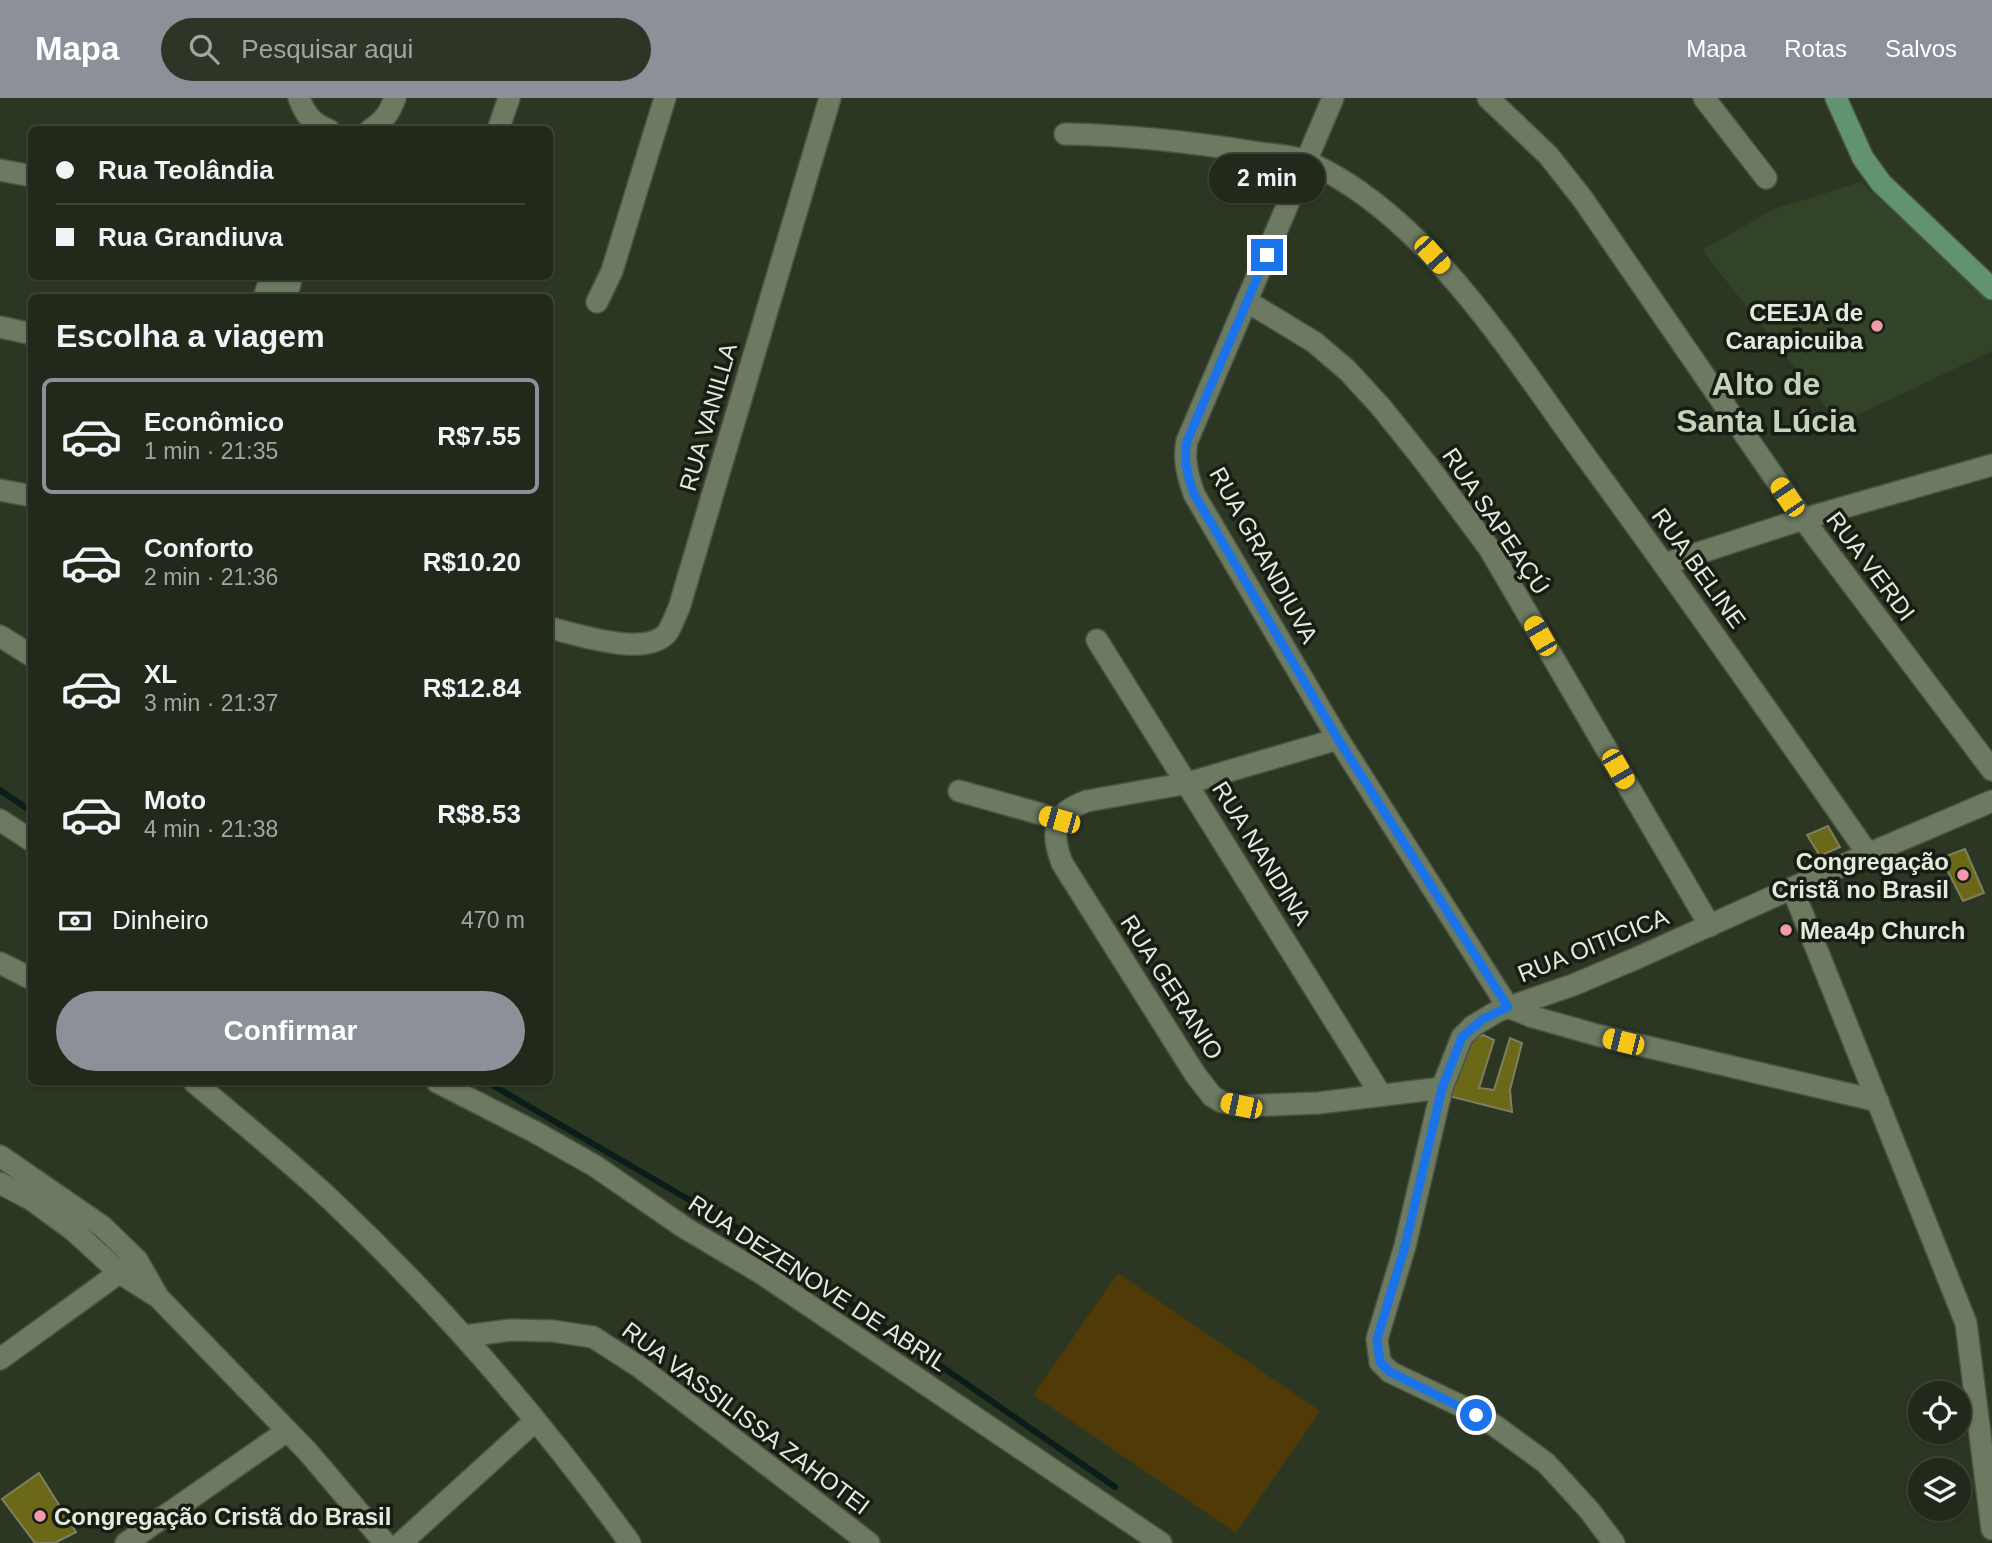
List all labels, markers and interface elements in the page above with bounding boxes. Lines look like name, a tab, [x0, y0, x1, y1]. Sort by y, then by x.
search box	[161, 18, 651, 81]
text: Mapa	[35, 30, 119, 67]
icon: search	[185, 30, 223, 68]
text: Pesquisar aqui	[241, 34, 413, 64]
text: Mapa	[1686, 35, 1746, 62]
text: Rotas	[1784, 35, 1847, 62]
text: Salvos	[1885, 35, 1957, 62]
callout: 2 min	[1209, 153, 1325, 202]
text: Rua Teolândia	[98, 155, 274, 185]
text: 2 min	[1237, 165, 1297, 191]
text: Rua Grandiuva	[98, 222, 283, 252]
car	[1411, 232, 1454, 278]
route end	[1251, 239, 1283, 271]
place label: CEEJA de Carapicuiba	[1726, 299, 1864, 354]
text: Escolha a viagem	[56, 318, 325, 354]
marker: CEEJA de Carapicuiba	[1869, 318, 1885, 334]
street label: RUA VANILLA	[674, 340, 742, 494]
district label: Alto de Santa Lúcia	[1676, 366, 1856, 439]
icon: car	[60, 405, 123, 468]
text: Econômico	[144, 407, 284, 437]
text: R$7.55	[437, 421, 521, 451]
text: 1 min · 21:35	[144, 438, 278, 464]
street label: RUA SAPEAÇÚ	[1437, 443, 1555, 599]
street label: RUA GRANDIUVA	[1204, 462, 1324, 648]
car	[1767, 474, 1808, 520]
street label: RUA BELINE	[1647, 503, 1751, 633]
street label: RUA VERDI	[1821, 506, 1921, 626]
icon: car	[60, 531, 123, 594]
text: Conforto	[144, 533, 254, 563]
text: R$10.20	[423, 547, 521, 577]
text: 2 min · 21:36	[144, 564, 278, 590]
car	[1521, 613, 1560, 659]
icon: car	[60, 657, 123, 720]
text: XL	[144, 659, 177, 689]
text: R$12.84	[423, 673, 521, 703]
text: 3 min · 21:37	[144, 690, 278, 716]
car	[1599, 746, 1638, 792]
street label: RUA NANDINA	[1207, 776, 1317, 930]
icon: car	[60, 783, 123, 846]
text: Moto	[144, 785, 206, 815]
text: R$8.53	[437, 799, 521, 829]
car	[1036, 804, 1083, 836]
text: 4 min · 21:38	[144, 816, 278, 842]
place label: Congregação Cristã no Brasil	[1772, 848, 1949, 903]
marker: Congregação Cristã no Brasil	[1955, 867, 1971, 883]
icon: cash	[56, 902, 94, 940]
street label: RUA OITICICA	[1514, 903, 1672, 987]
text: Dinheiro	[112, 905, 209, 935]
text: 470 m	[461, 907, 525, 933]
street label: RUA GERANIO	[1115, 910, 1229, 1064]
place label: Mea4p Church	[1800, 917, 1965, 944]
marker: Mea4p Church	[1778, 922, 1794, 938]
button: Confirmar	[56, 991, 525, 1071]
car	[1601, 1027, 1646, 1057]
car	[1219, 1091, 1264, 1121]
street label: RUA DEZENOVE DE ABRIL	[684, 1189, 952, 1377]
street label: RUA VASSILISSA ZAHOTEI	[617, 1316, 875, 1520]
map controls	[1908, 1381, 1971, 1521]
button: locate	[1908, 1381, 1971, 1444]
route start	[1460, 1399, 1492, 1431]
button: layers	[1908, 1458, 1971, 1521]
place label: Congregação Cristã do Brasil	[54, 1503, 391, 1530]
marker: Congregação Cristã do Brasil	[32, 1508, 48, 1524]

